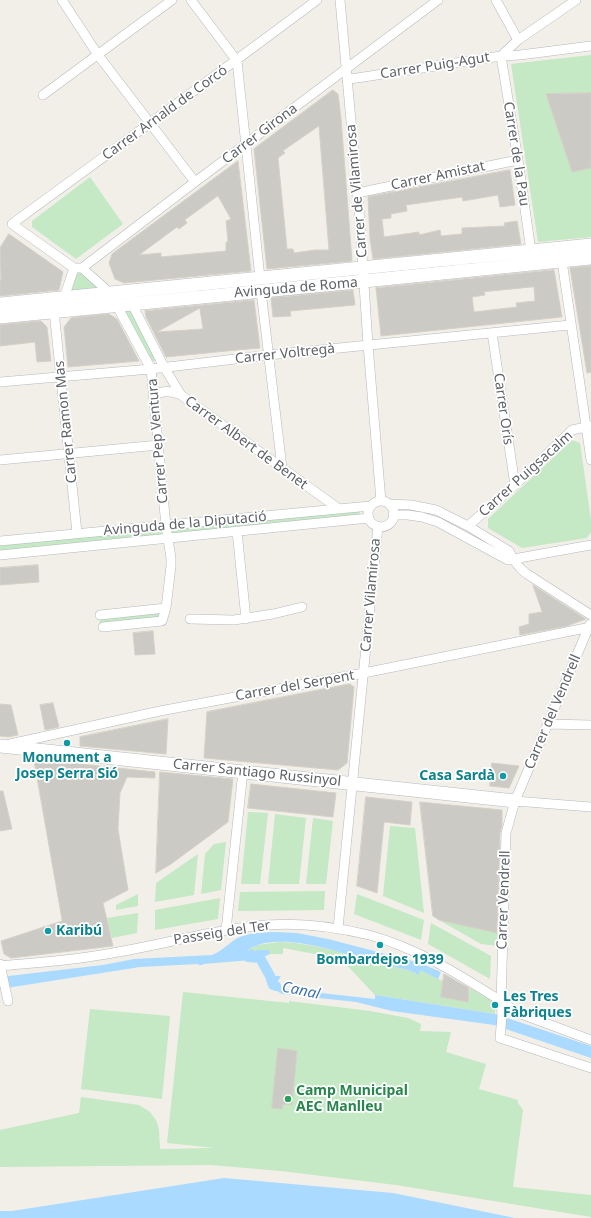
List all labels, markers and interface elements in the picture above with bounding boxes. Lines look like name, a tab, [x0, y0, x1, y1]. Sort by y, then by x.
street label: Carrer Puig-Agut	[379, 49, 491, 83]
street label: Carrer Arnald de Corcó	[99, 62, 231, 164]
street label: Carrer Girona	[219, 100, 301, 168]
street label: Carrer de la Pau	[499, 101, 533, 207]
street label: Carrer de Vilamirosa	[343, 123, 371, 259]
street label: Carrer Amistat	[389, 158, 487, 194]
street label: Avinguda de Roma	[234, 274, 358, 302]
street label: Carrer Voltregà	[234, 340, 336, 368]
street label: Carrer Ramon Mas	[51, 360, 81, 484]
street label: Carrer Orís	[490, 372, 516, 446]
street label: Carrer Pep Ventura	[144, 378, 172, 504]
street label: Carrer Albert de Benet	[181, 393, 311, 493]
street label: Carrer Puigsacalm	[476, 427, 576, 521]
street label: Avinguda de la Diputació	[103, 508, 267, 540]
street label: Carrer Vilamirosa	[358, 537, 384, 653]
street label: Carrer del Vendrell	[521, 652, 585, 772]
street label: Carrer del Serpent	[234, 667, 356, 705]
marker: Monument a Josep Serra Sió	[62, 738, 72, 748]
place label: Monument a Josep Serra Sió	[16, 750, 118, 782]
street label: Carrer Santiago Russinyol	[172, 756, 342, 790]
place label: Casa Sardà	[419, 768, 495, 784]
marker: Casa Sardà	[498, 771, 508, 781]
street label: Carrer Vendrell	[494, 850, 514, 950]
street label: Passeig del Ter	[172, 917, 272, 949]
place label: Karibú	[56, 923, 102, 939]
marker: Karibú	[43, 926, 53, 936]
marker: Bombardejos 1939	[375, 940, 385, 950]
place label: Bombardejos 1939	[316, 952, 444, 968]
water label: Canal	[280, 978, 322, 1004]
place label: Les Tres Fàbriques	[503, 989, 572, 1022]
marker: Les Tres Fàbriques	[490, 1000, 500, 1010]
place label: Camp Municipal AEC Manlleu	[296, 1083, 408, 1116]
marker: Camp Municipal AEC Manlleu	[283, 1094, 293, 1104]

